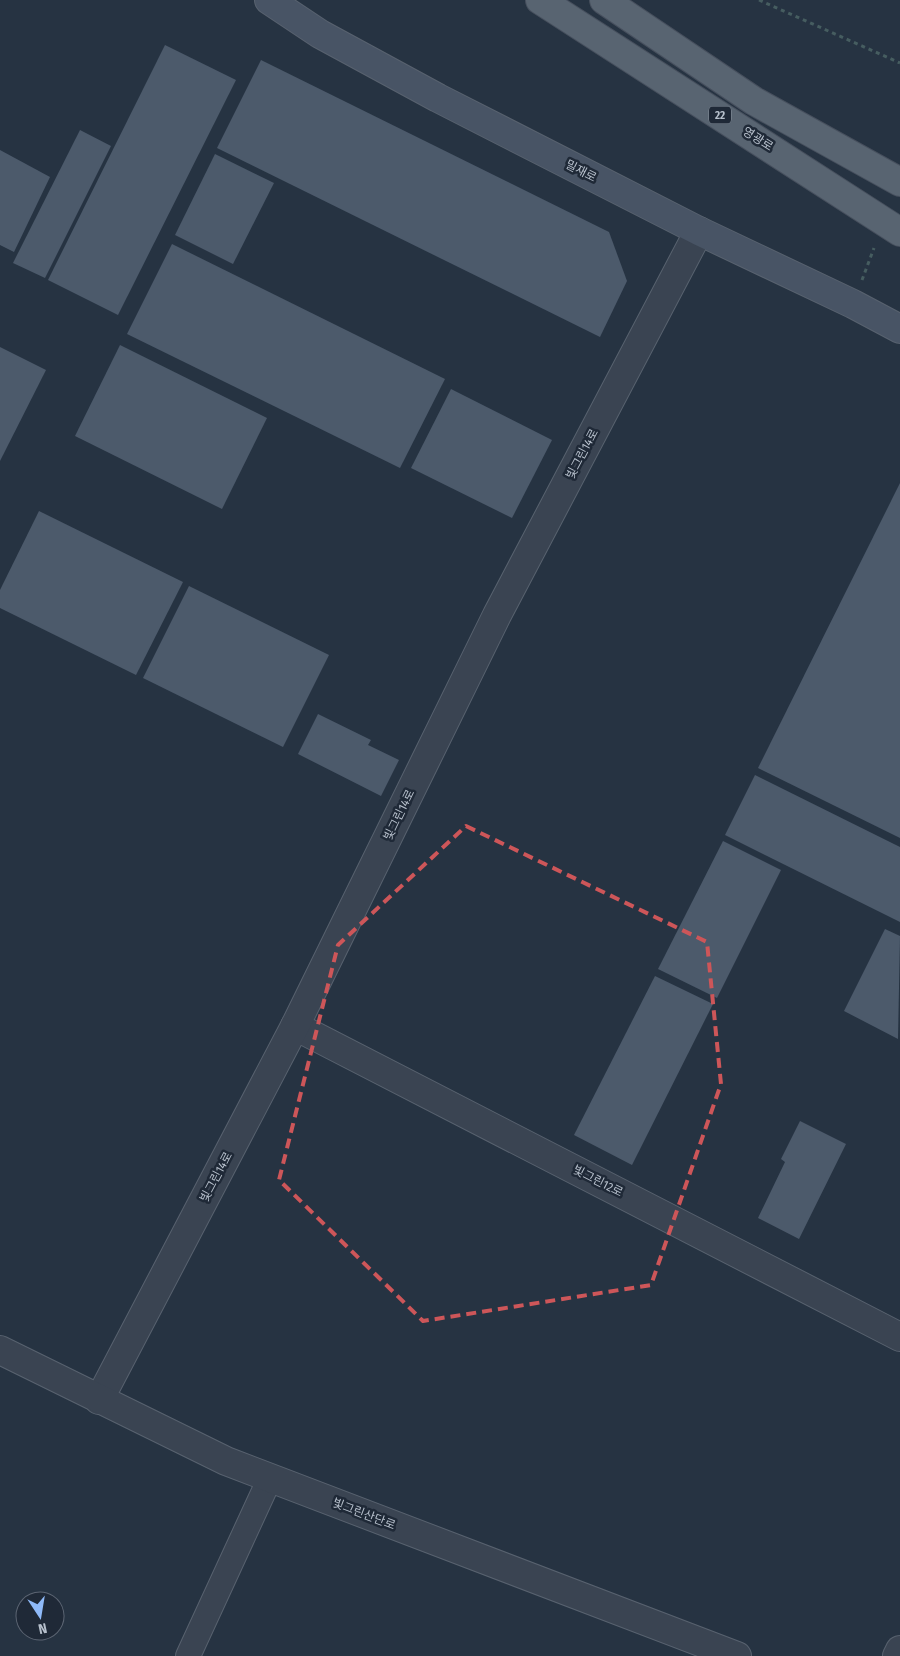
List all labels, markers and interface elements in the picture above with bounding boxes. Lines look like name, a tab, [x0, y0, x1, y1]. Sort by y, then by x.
road number: 22	[709, 106, 731, 124]
street label: 영광로	[740, 124, 776, 154]
street label: 밀재로	[563, 157, 599, 185]
street label: 빛그린14로	[563, 427, 601, 481]
street label: 빛그린14로	[381, 787, 417, 843]
street label: 빛그린14로	[197, 1150, 235, 1204]
street label: 빛그린12로	[571, 1162, 625, 1200]
street label: 빛그린산단로	[331, 1496, 397, 1532]
north arrow	[15, 1591, 65, 1641]
text: N	[37, 1619, 48, 1637]

